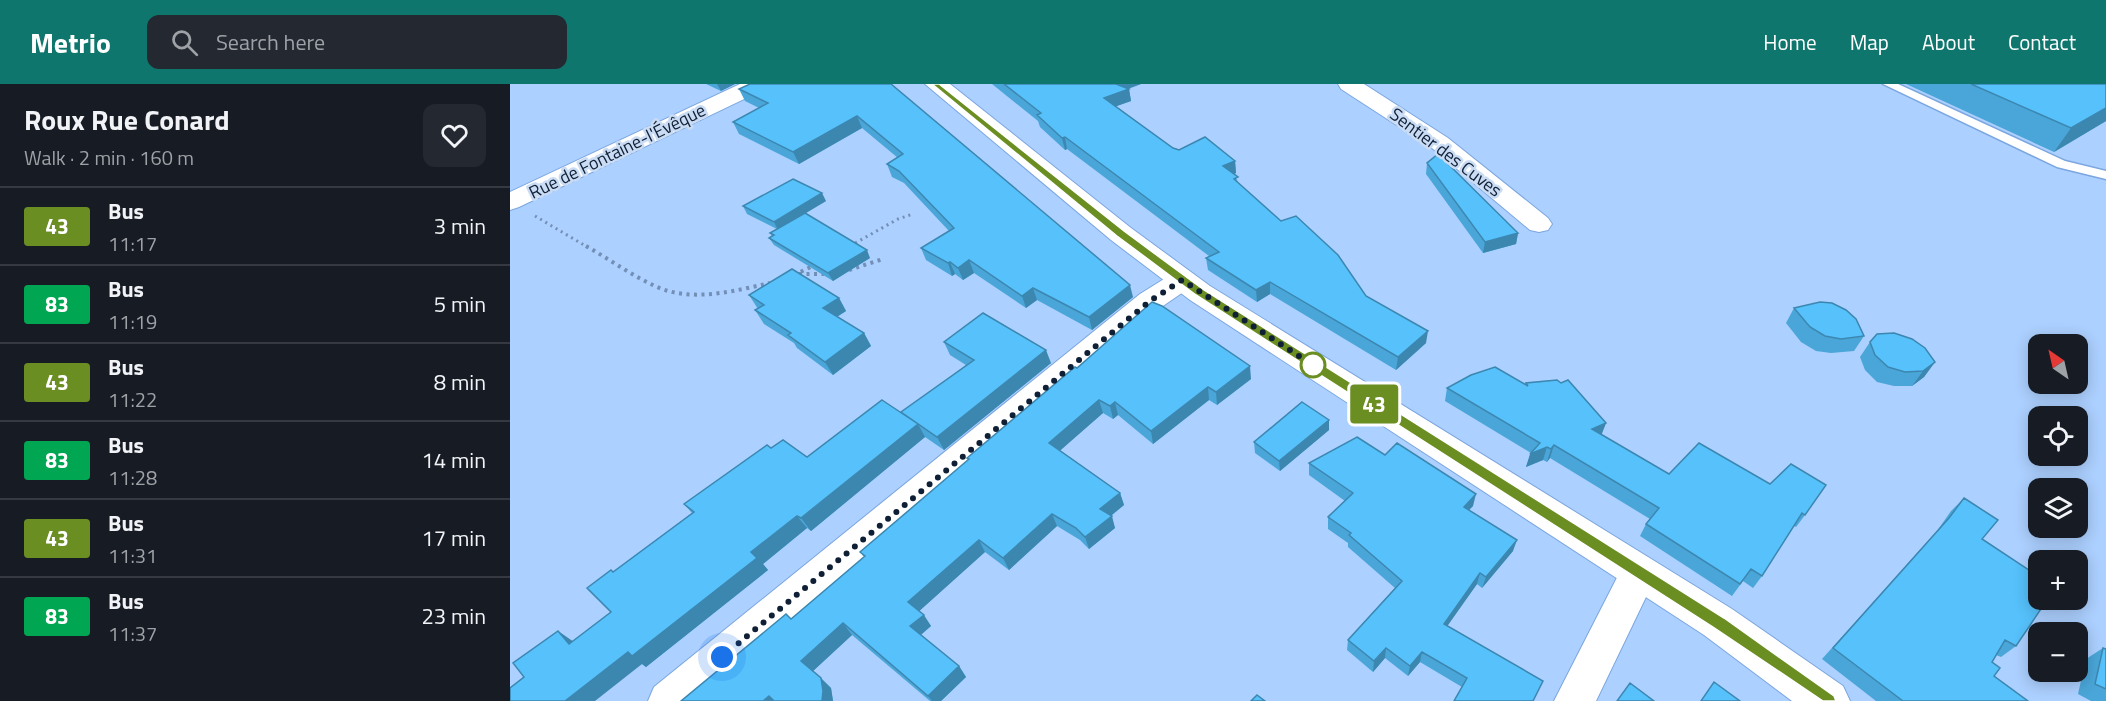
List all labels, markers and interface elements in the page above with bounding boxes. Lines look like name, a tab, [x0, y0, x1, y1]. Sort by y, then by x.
search box	[147, 15, 567, 69]
text: Metrio	[30, 21, 111, 64]
text: Search here	[216, 25, 325, 59]
icon: search	[168, 26, 201, 59]
text: Home	[1763, 26, 1817, 58]
text: Map	[1850, 26, 1889, 58]
text: About	[1922, 26, 1975, 58]
text: Contact	[2008, 26, 2076, 58]
street label: Rue de Fontaine-l'Évêque	[524, 96, 710, 206]
text: Roux Rue Conard	[24, 98, 230, 141]
street label: Sentier des Cuves	[1384, 101, 1508, 203]
button: heart	[423, 104, 486, 167]
text: Walk · 2 min · 160 m	[24, 142, 194, 173]
text: Bus	[108, 194, 144, 228]
text: 3 min	[434, 209, 486, 243]
text: 43	[45, 210, 69, 242]
text: 11:17	[108, 228, 157, 259]
text: Bus	[108, 272, 144, 306]
text: 5 min	[434, 287, 486, 321]
text: 83	[45, 288, 69, 320]
text: 11:19	[108, 306, 157, 337]
north arrow	[2028, 334, 2088, 394]
map controls	[2028, 334, 2088, 682]
text: Bus	[108, 350, 144, 384]
unlabelled marker	[1300, 352, 1326, 378]
text: 8 min	[434, 365, 486, 399]
text: 43	[45, 366, 69, 398]
text: 11:22	[108, 384, 157, 415]
line badge: 43	[1347, 384, 1401, 424]
text: 43	[1362, 388, 1386, 420]
button: locate	[2028, 406, 2088, 466]
text: Bus	[108, 428, 144, 462]
text: 14 min	[421, 443, 486, 477]
text: 83	[45, 444, 69, 476]
text: 11:28	[108, 462, 157, 493]
button: layers	[2028, 478, 2088, 538]
text: Bus	[108, 506, 144, 540]
text: 17 min	[421, 521, 486, 555]
text: 43	[45, 522, 69, 554]
text: 11:31	[108, 540, 157, 571]
button: +	[2028, 550, 2088, 610]
text: Bus	[108, 584, 144, 618]
text: 23 min	[421, 599, 486, 633]
text: 83	[45, 600, 69, 632]
text: 11:37	[108, 618, 157, 649]
button: −	[2028, 622, 2088, 682]
your location	[707, 642, 737, 672]

